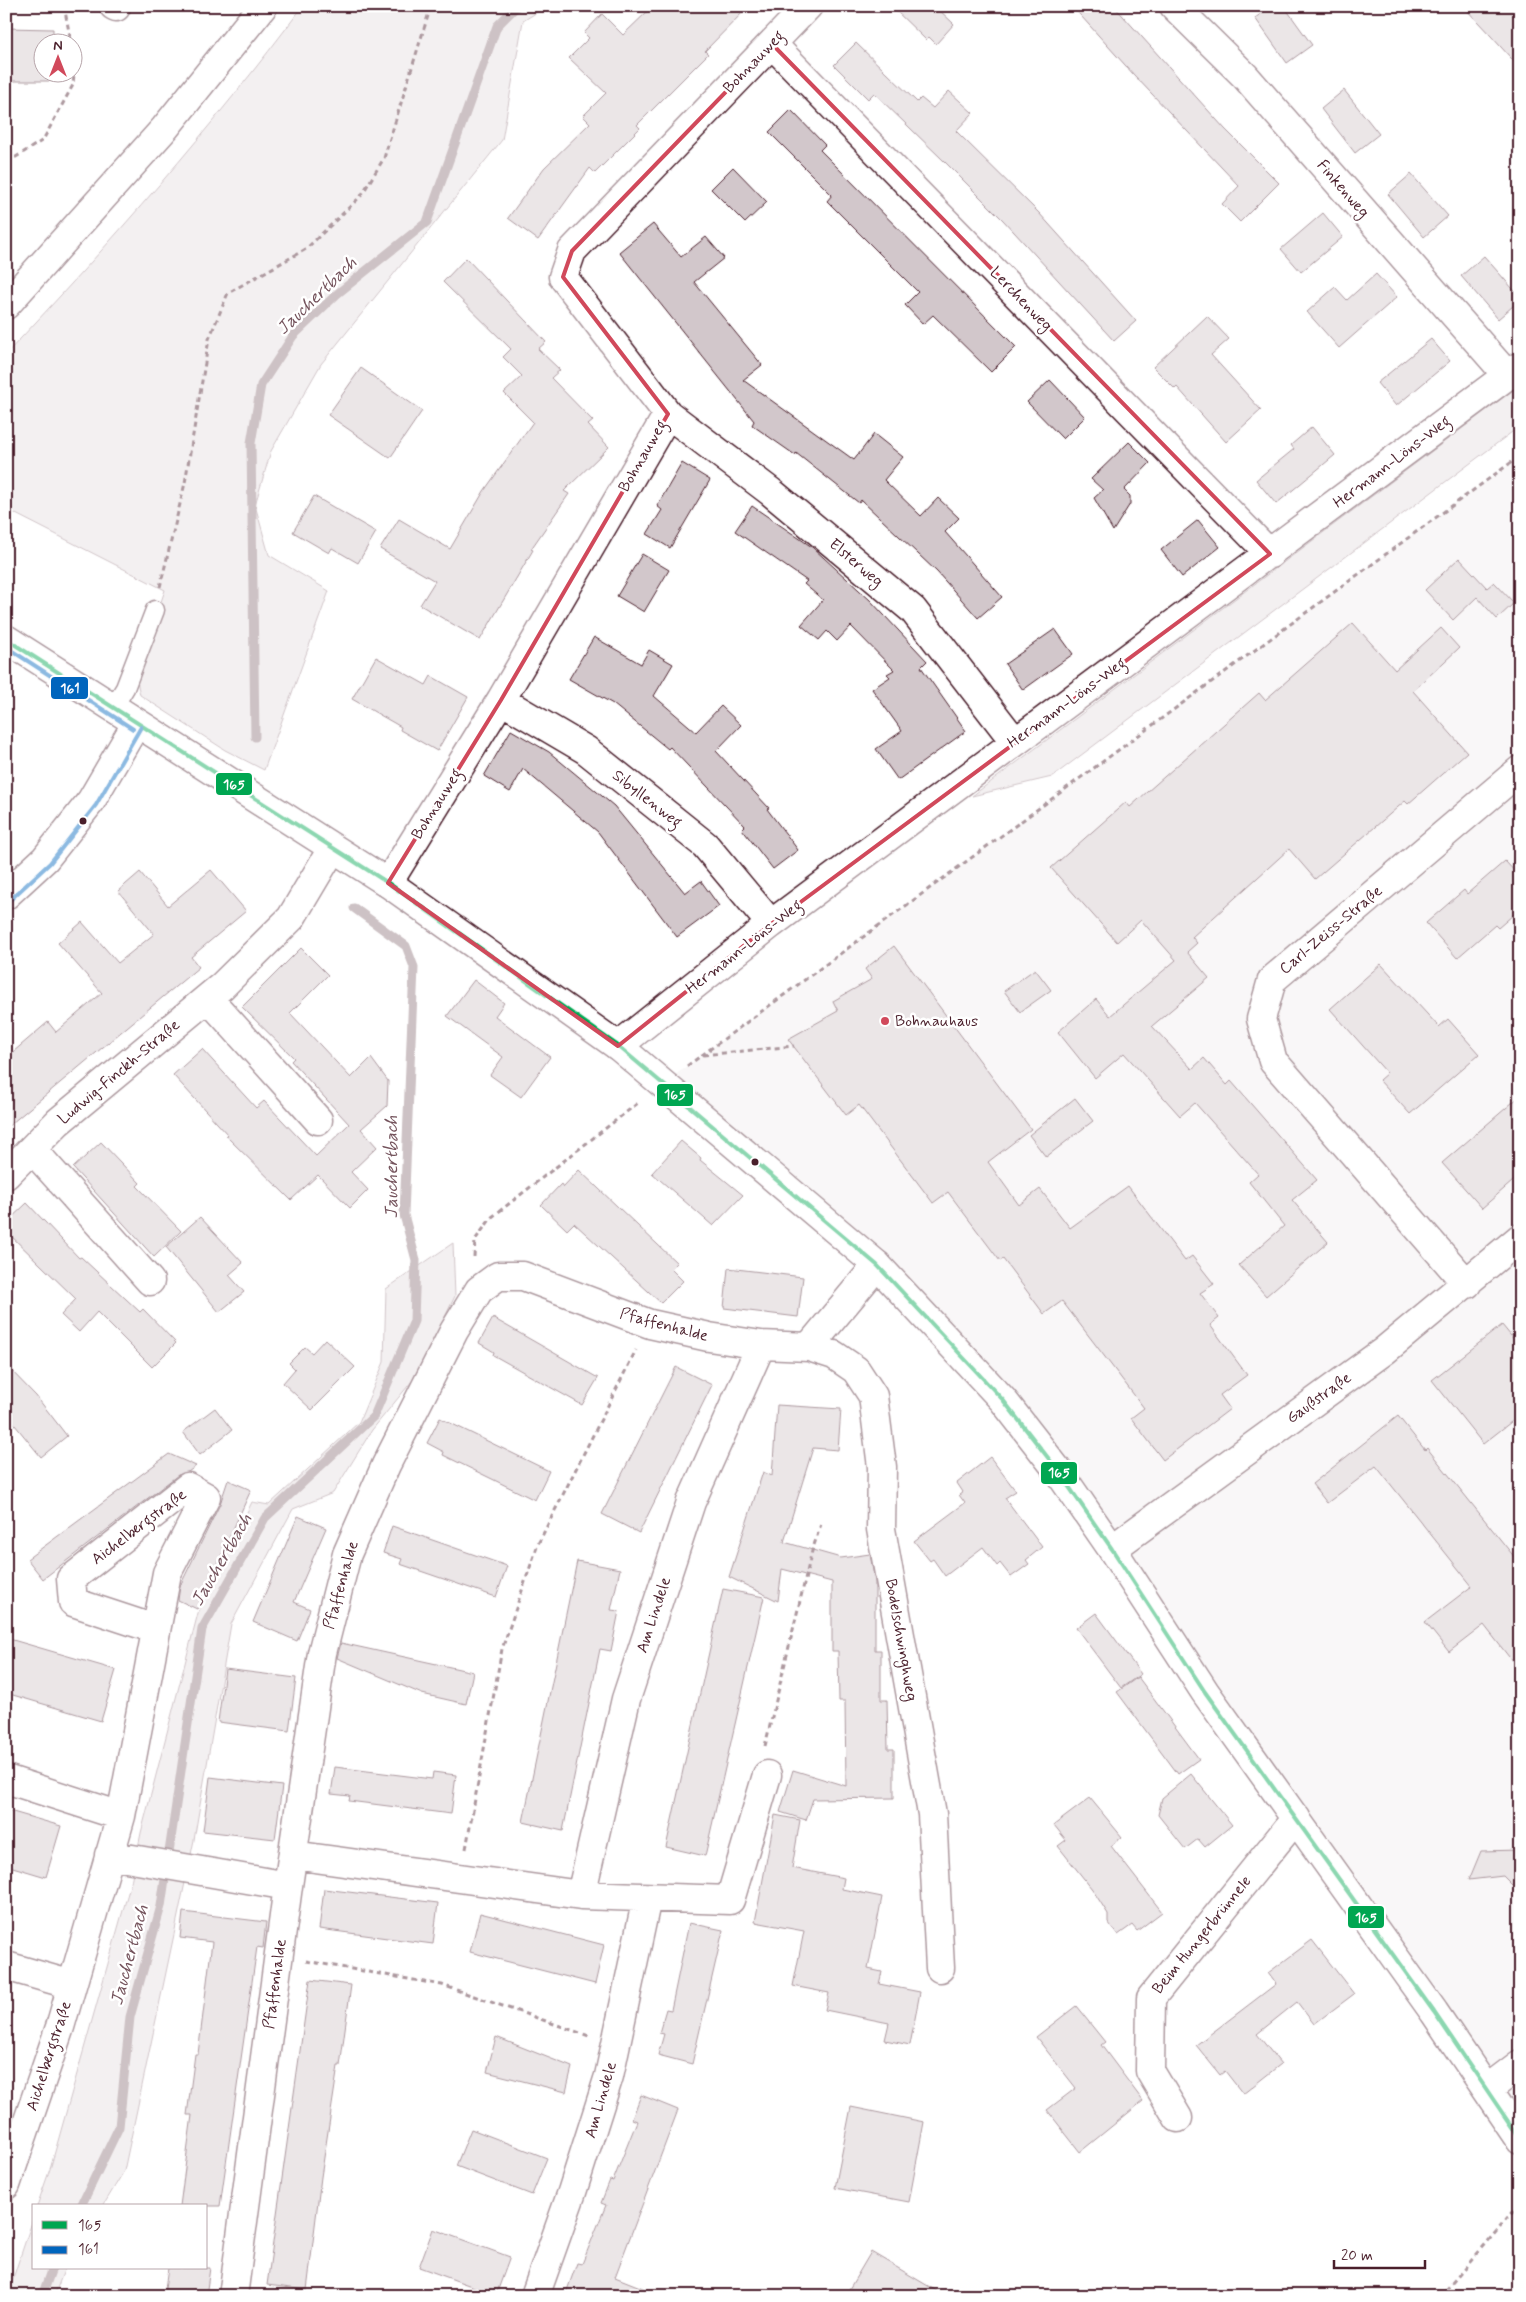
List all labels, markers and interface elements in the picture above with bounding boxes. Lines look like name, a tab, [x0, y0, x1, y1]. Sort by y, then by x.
street label: Bohnauweg	[719, 26, 790, 99]
north arrow	[32, 32, 82, 82]
text: N	[53, 37, 63, 55]
street label: Finkenweg	[1311, 156, 1374, 223]
water label: Jauchertbach	[272, 251, 363, 340]
street label: Lerchenweg	[984, 262, 1057, 336]
street label: Hermann-Löns-Weg	[1329, 411, 1456, 514]
street label: Bohnauweg	[614, 416, 673, 496]
street label: Elsterweg	[824, 534, 888, 593]
street label: Hermann-Löns-Weg	[1003, 653, 1131, 754]
line badge: 161	[50, 676, 89, 700]
text: 161	[60, 680, 80, 698]
street label: Bohnauweg	[407, 764, 468, 844]
street label: Sibyllenweg	[607, 765, 686, 834]
line badge: 165	[215, 772, 253, 796]
text: 165	[223, 776, 245, 794]
unlabelled marker	[78, 816, 88, 826]
street label: Carl-Zeiss-Straße	[1275, 881, 1387, 979]
street label: Hermann-Löns-Weg	[681, 895, 807, 1000]
place label: Bohnauhaus	[895, 1011, 978, 1032]
street label: Ludwig-Finckh-Straße	[54, 1015, 185, 1129]
marker: Bohnauhaus	[879, 1015, 891, 1027]
line badge: 165	[656, 1083, 694, 1107]
text: 165	[664, 1086, 686, 1104]
water label: Jauchertbach	[380, 1115, 404, 1218]
unlabelled marker	[750, 1157, 760, 1167]
street label: Pfaffenhalde	[617, 1303, 711, 1347]
street label: Gaußstraße	[1282, 1367, 1356, 1429]
line badge: 165	[1040, 1461, 1078, 1485]
text: 165	[1048, 1464, 1070, 1482]
street label: Aichelbergstraße	[87, 1484, 192, 1571]
water label: Jauchertbach	[186, 1509, 258, 1611]
street label: Pfaffenhalde	[318, 1538, 364, 1632]
street label: Am Lindele	[632, 1574, 676, 1656]
street label: Bodelschwinghweg	[879, 1577, 922, 1703]
street label: Beim Hungerbrünnele	[1148, 1871, 1256, 1999]
water label: Jauchertbach	[105, 1902, 155, 2008]
line badge: 165	[1347, 1905, 1385, 1929]
text: 165	[1355, 1909, 1377, 1927]
street label: Pfaffenhalde	[258, 1937, 292, 2030]
street label: Aichelbergstraße	[21, 1998, 78, 2114]
street label: Am Lindele	[580, 2059, 622, 2141]
legend	[32, 2204, 208, 2270]
text: 165	[78, 2216, 101, 2236]
scale bar	[1334, 2237, 1425, 2269]
text: 161	[78, 2240, 99, 2260]
text: 20 m	[1341, 2246, 1373, 2266]

